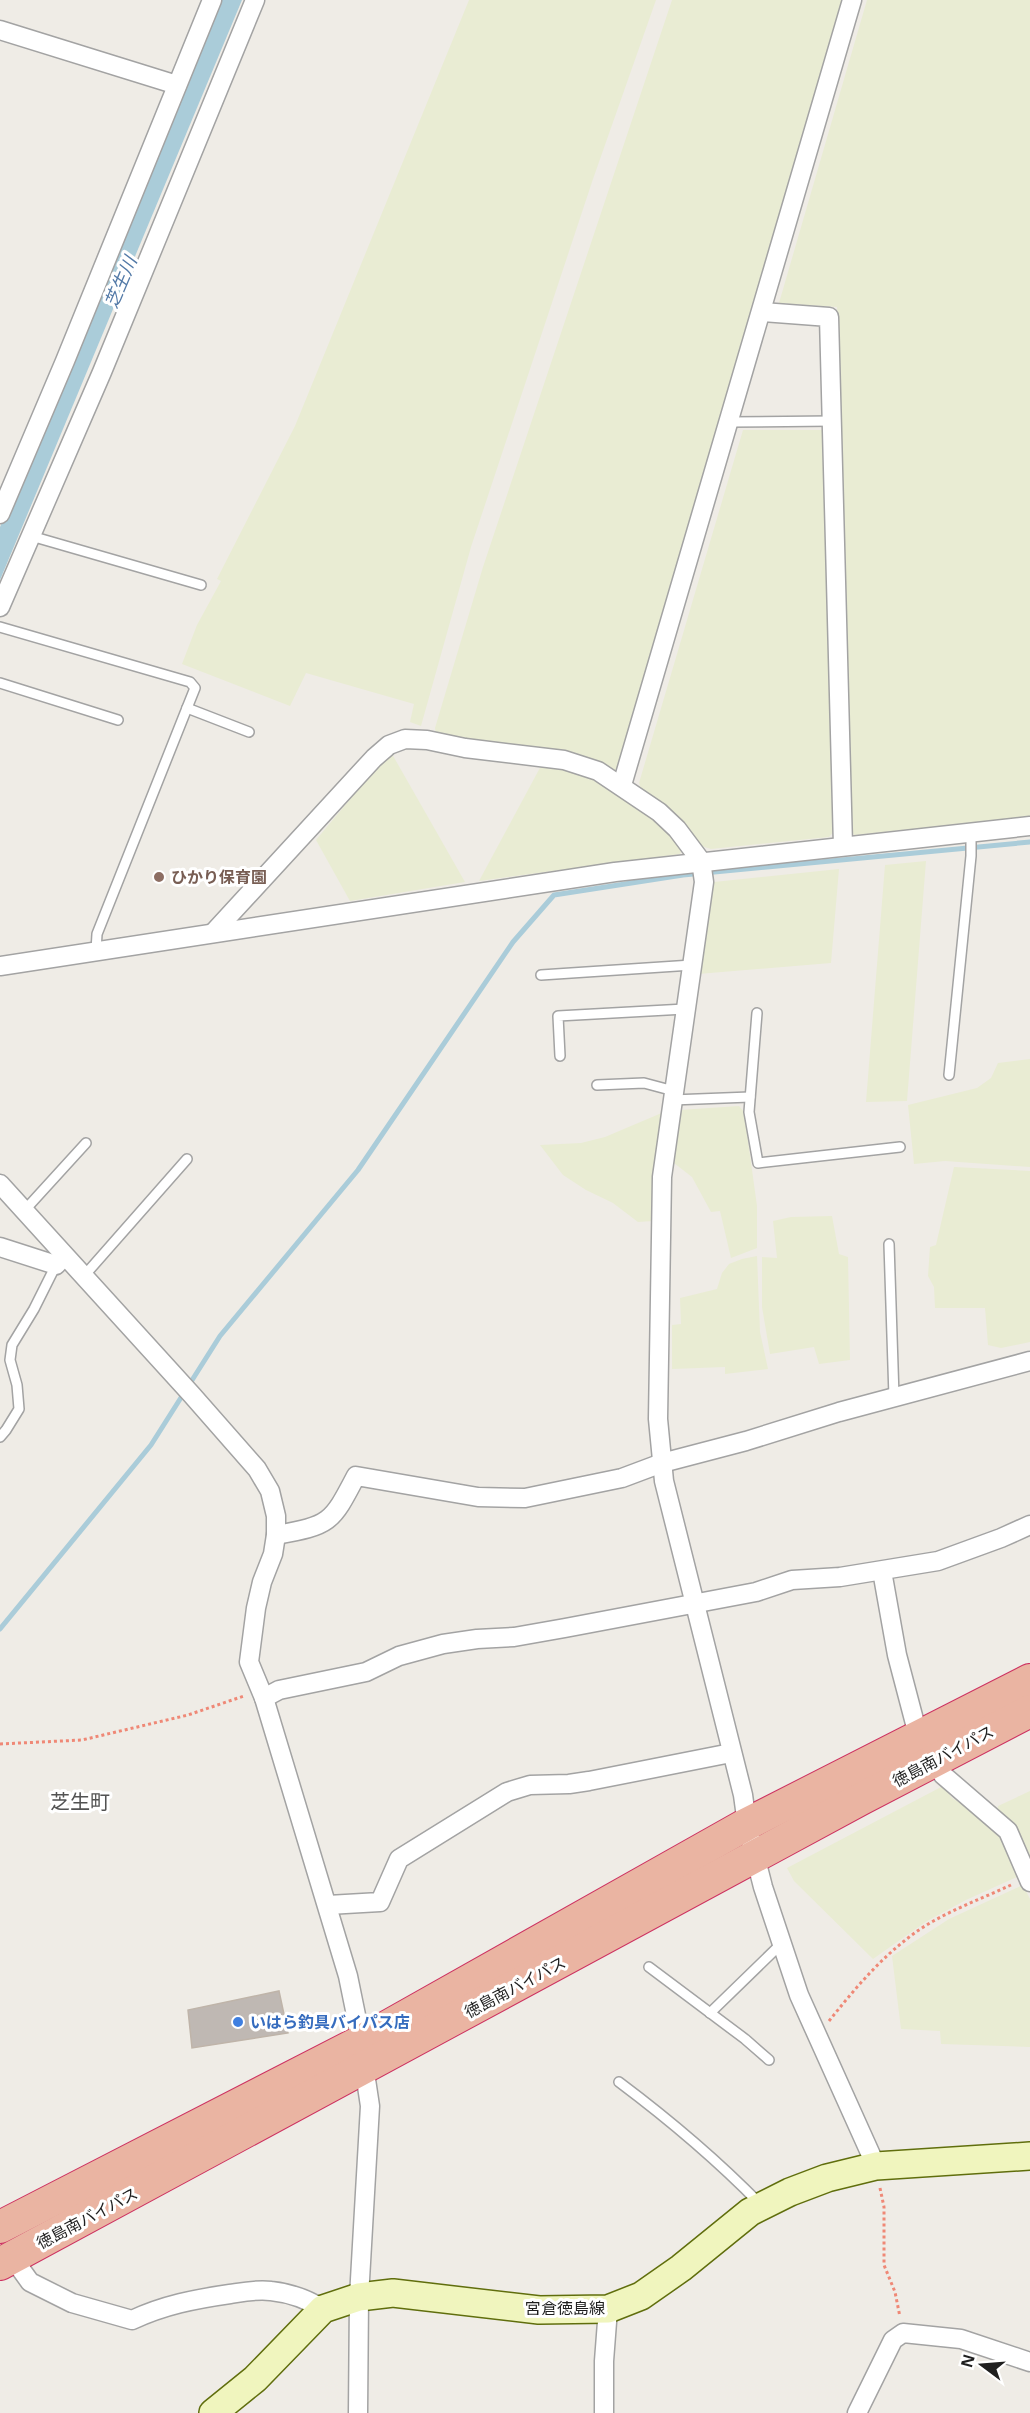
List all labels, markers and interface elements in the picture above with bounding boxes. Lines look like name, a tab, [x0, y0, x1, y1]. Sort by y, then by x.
water label: 芝生川	[98, 251, 142, 312]
place label: ひかり保育園	[171, 866, 267, 888]
marker: ひかり保育園	[152, 870, 166, 884]
street label: 徳島南バイパス	[889, 1720, 997, 1792]
district label: 芝生町	[50, 1788, 110, 1815]
street label: 徳島南バイパス	[461, 1951, 569, 2023]
place label: いはら釣具バイパス店	[250, 2011, 410, 2033]
marker: いはら釣具バイパス店	[231, 2015, 245, 2029]
street label: 徳島南バイパス	[33, 2182, 141, 2254]
street label: 宮倉徳島線	[525, 2297, 605, 2319]
north arrow	[952, 2335, 1012, 2395]
text: N	[955, 2352, 980, 2370]

